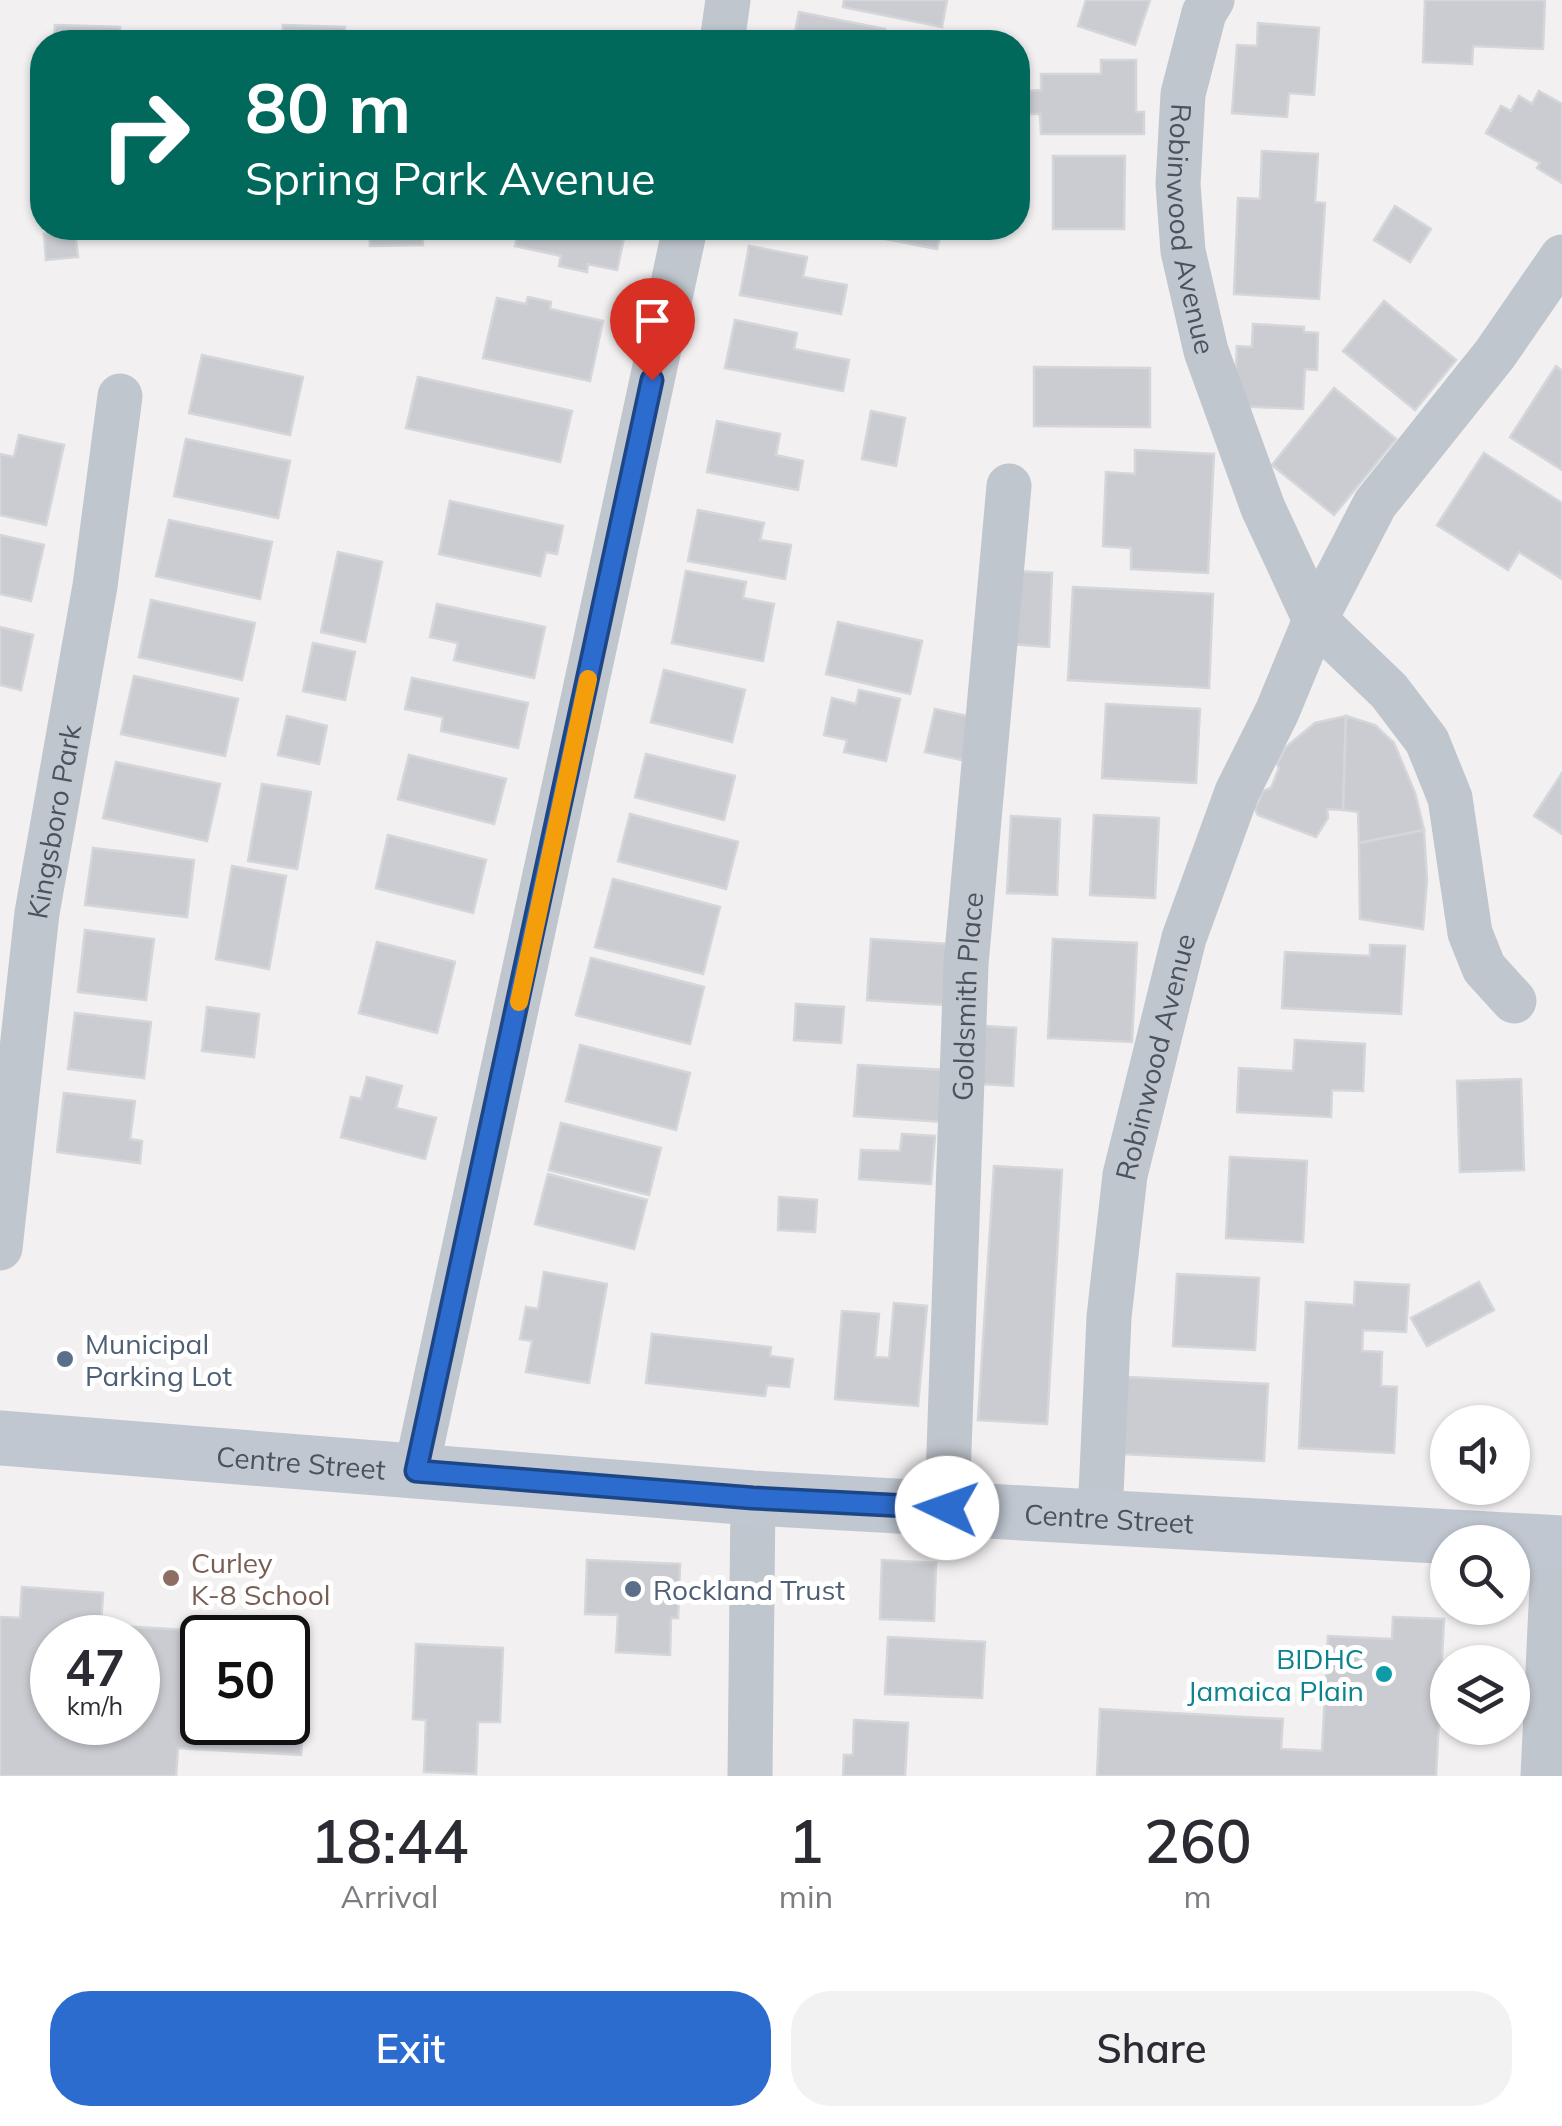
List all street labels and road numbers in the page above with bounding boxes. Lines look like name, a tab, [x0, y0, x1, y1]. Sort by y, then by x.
street label: Robinwood Avenue	[1160, 103, 1224, 357]
street label: Kingsboro Park	[19, 721, 88, 921]
street label: Goldsmith Place	[944, 890, 990, 1101]
street label: Robinwood Avenue	[1107, 930, 1202, 1184]
street label: Centre Street	[215, 1438, 387, 1486]
street label: Centre Street	[1023, 1496, 1195, 1540]

